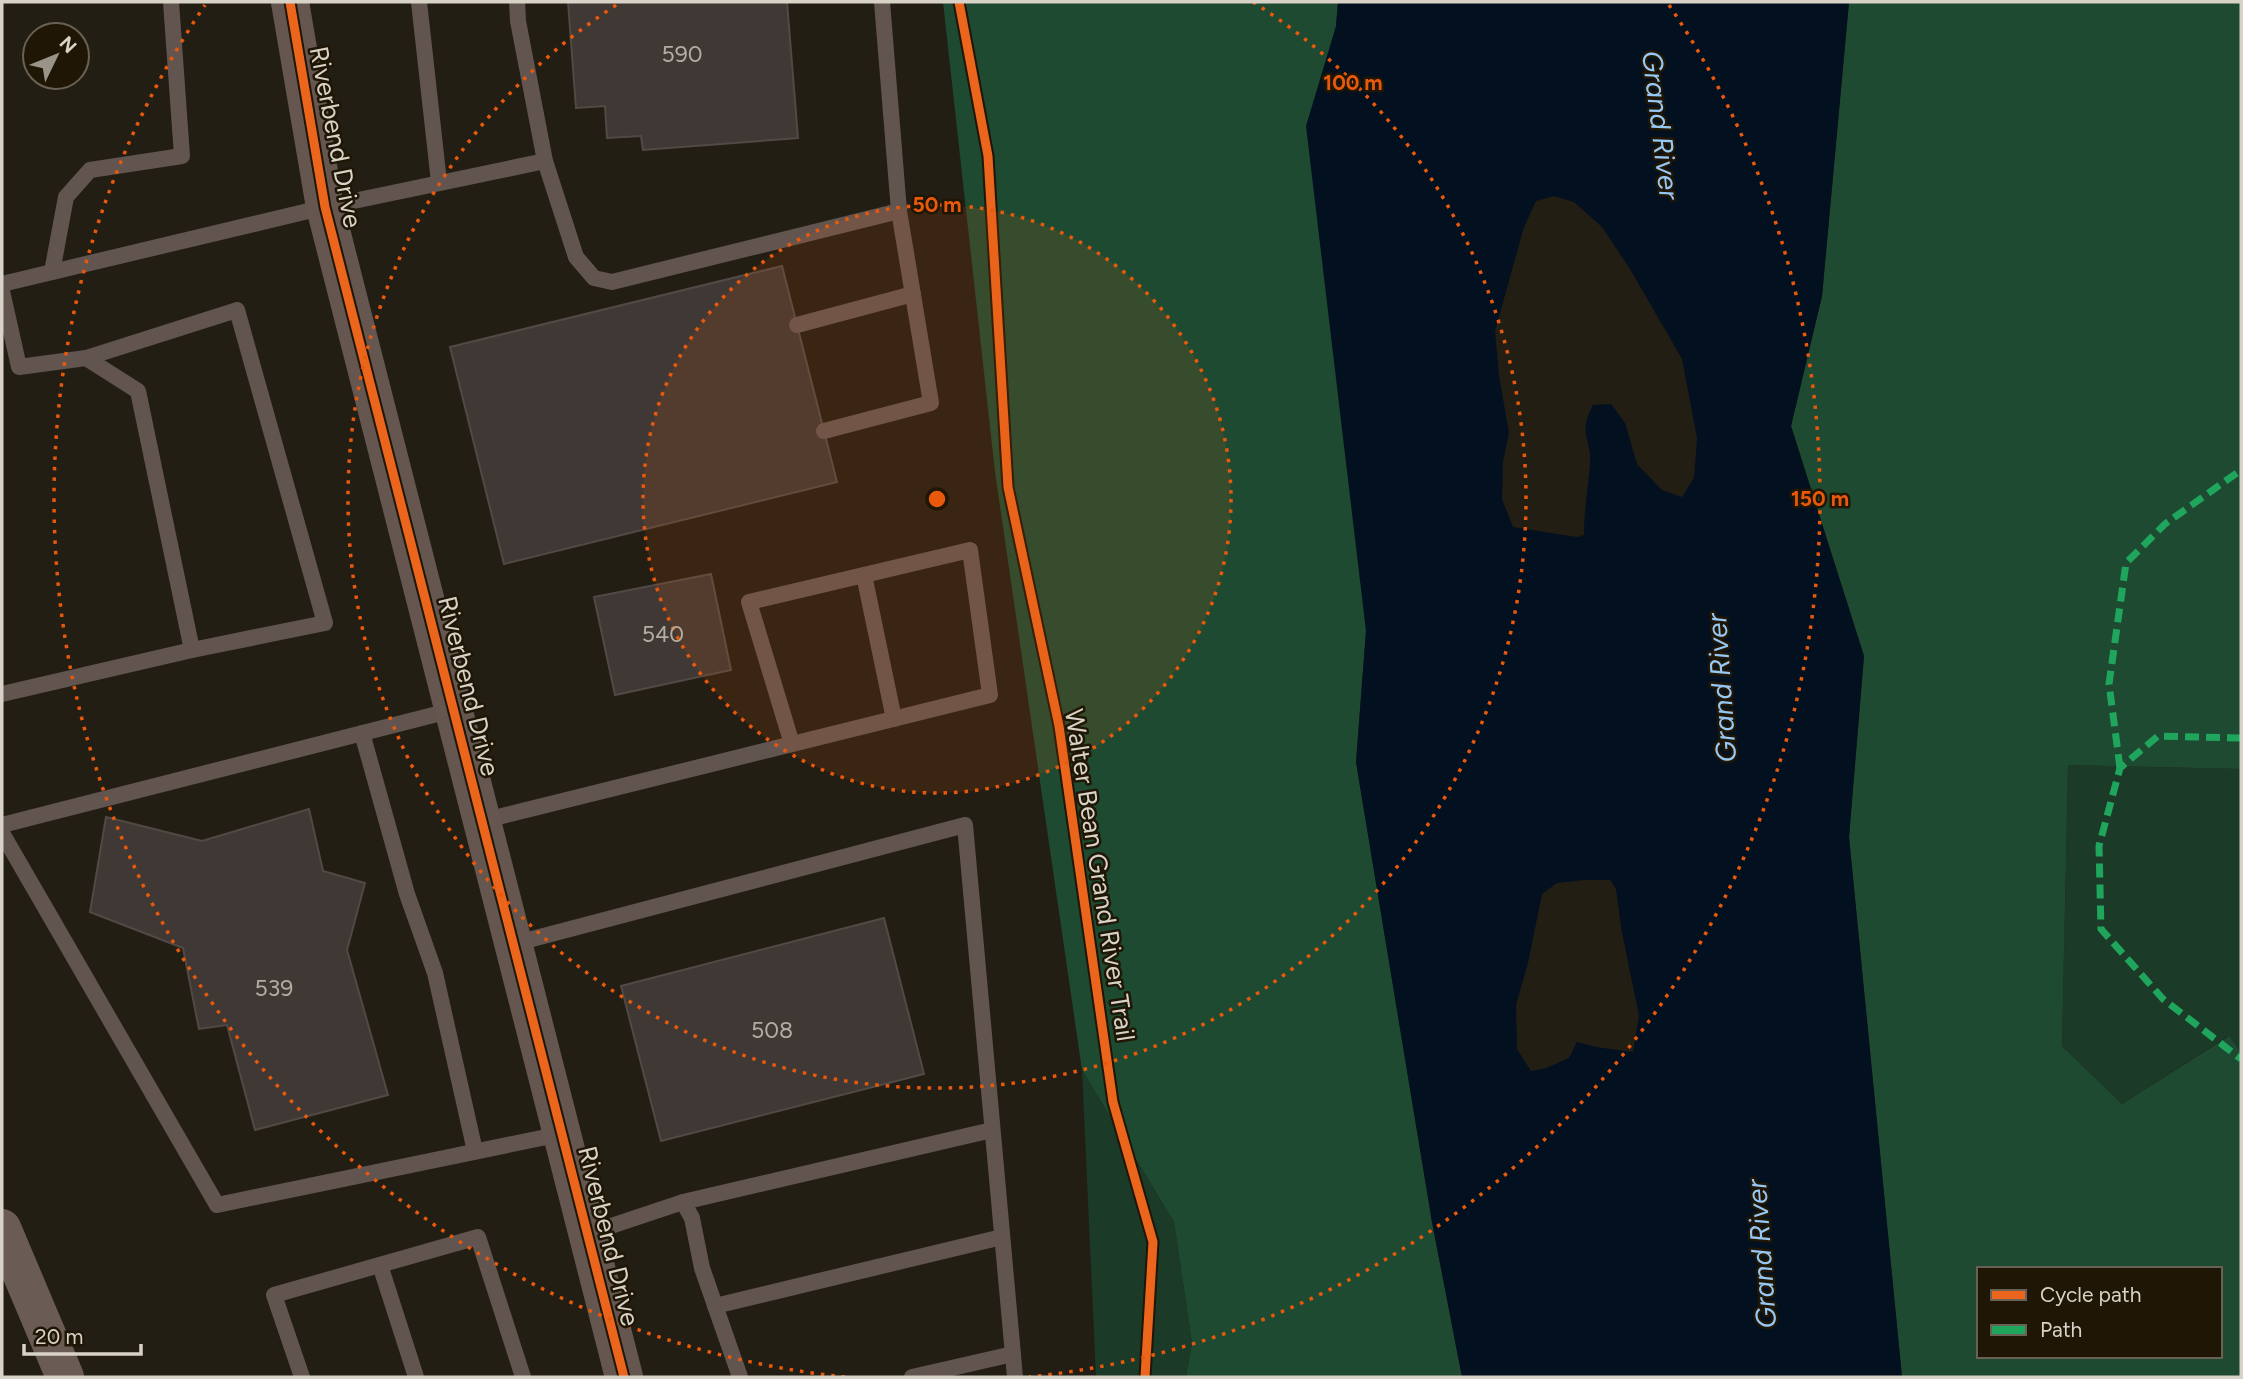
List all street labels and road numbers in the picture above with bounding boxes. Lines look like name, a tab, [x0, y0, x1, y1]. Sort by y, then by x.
street label: Riverbend Drive	[303, 44, 369, 230]
street label: Riverbend Drive	[431, 593, 507, 779]
street label: Walter Bean Grand River Trail	[1058, 706, 1142, 1044]
street label: Riverbend Drive	[571, 1143, 647, 1329]

